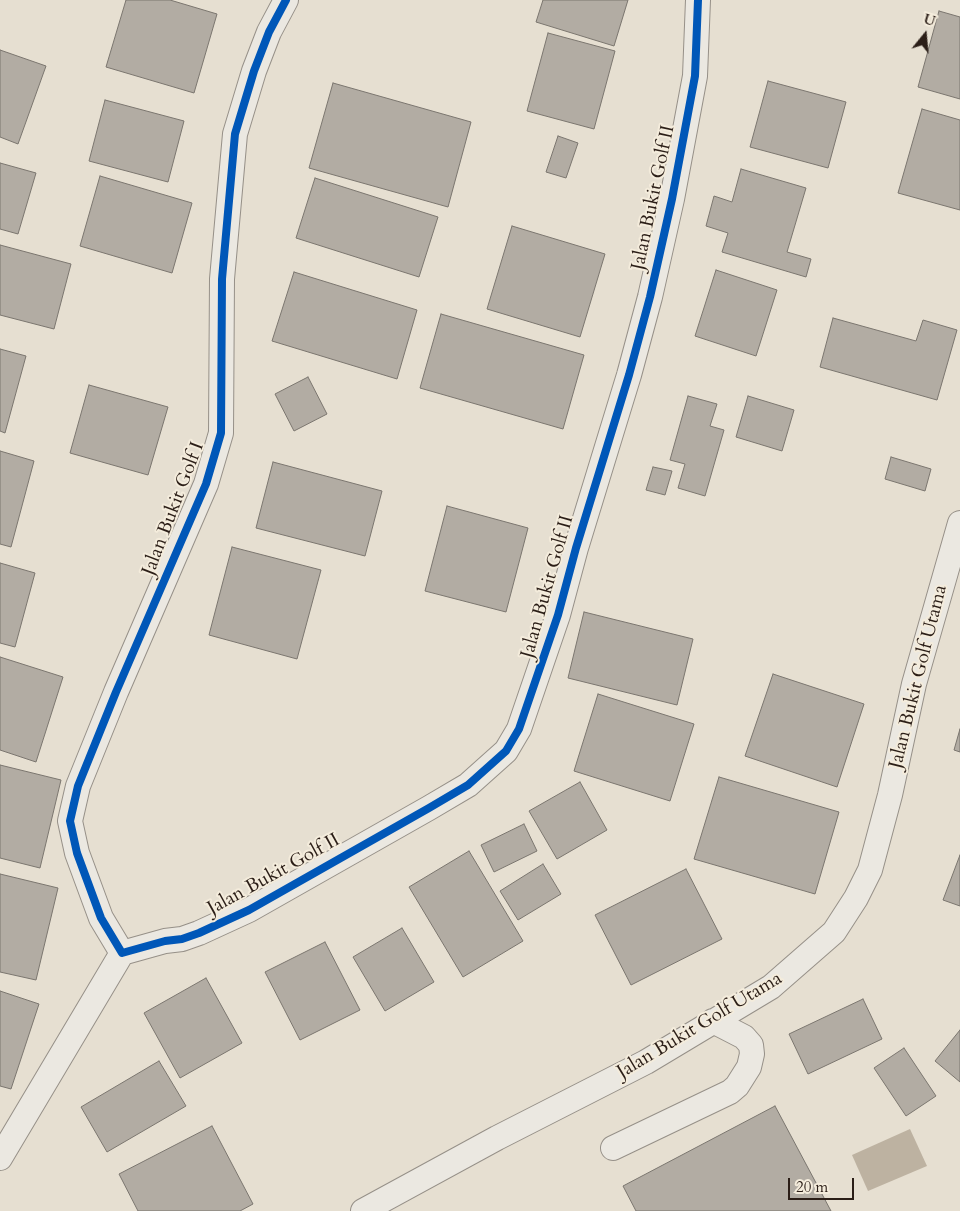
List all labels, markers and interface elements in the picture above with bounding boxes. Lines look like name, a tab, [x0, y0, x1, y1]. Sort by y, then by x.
text: U	[921, 9, 938, 31]
north arrow	[900, 10, 950, 60]
street label: Jalan Bukit Golf II	[628, 123, 680, 273]
street label: Jalan Bukit Golf I	[138, 439, 210, 579]
street label: Jalan Bukit Golf II	[517, 513, 579, 661]
street label: Jalan Bukit Golf Utama	[885, 583, 953, 771]
street label: Jalan Bukit Golf II	[204, 829, 344, 921]
street label: Jalan Bukit Golf Utama	[613, 968, 787, 1084]
scale bar	[790, 1168, 856, 1200]
text: 20 m	[796, 1177, 828, 1197]

